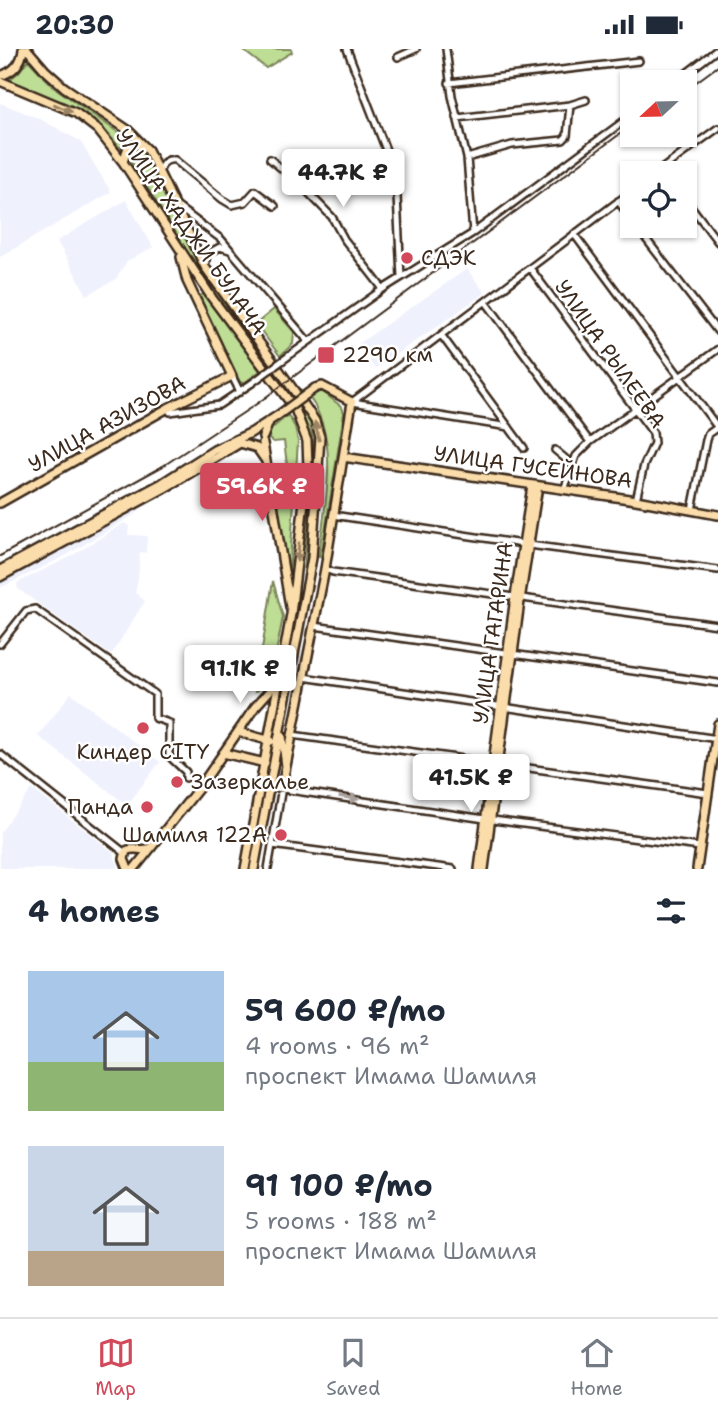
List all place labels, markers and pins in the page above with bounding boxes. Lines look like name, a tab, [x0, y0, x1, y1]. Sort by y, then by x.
pin: 44.7K ₽	[278, 149, 408, 209]
place label: СДЭК	[421, 244, 477, 272]
marker: СДЭК	[399, 250, 415, 266]
place label: 2290 км	[342, 341, 433, 369]
marker: 2290 км	[316, 345, 336, 365]
pin: 59.6K ₽	[197, 463, 327, 523]
pin: 91.1K ₽	[175, 645, 305, 705]
marker: Киндер CITY	[135, 720, 151, 736]
place label: Киндер CITY	[77, 738, 210, 766]
pin: 41.5K ₽	[406, 755, 536, 814]
place label: Зазеркалье	[191, 768, 309, 796]
marker: Зазеркалье	[169, 774, 185, 790]
place label: Панда	[68, 793, 133, 821]
marker: Панда	[139, 799, 155, 815]
place label: Шамиля 122А	[122, 821, 267, 849]
marker: Шамиля 122А	[273, 827, 289, 843]

